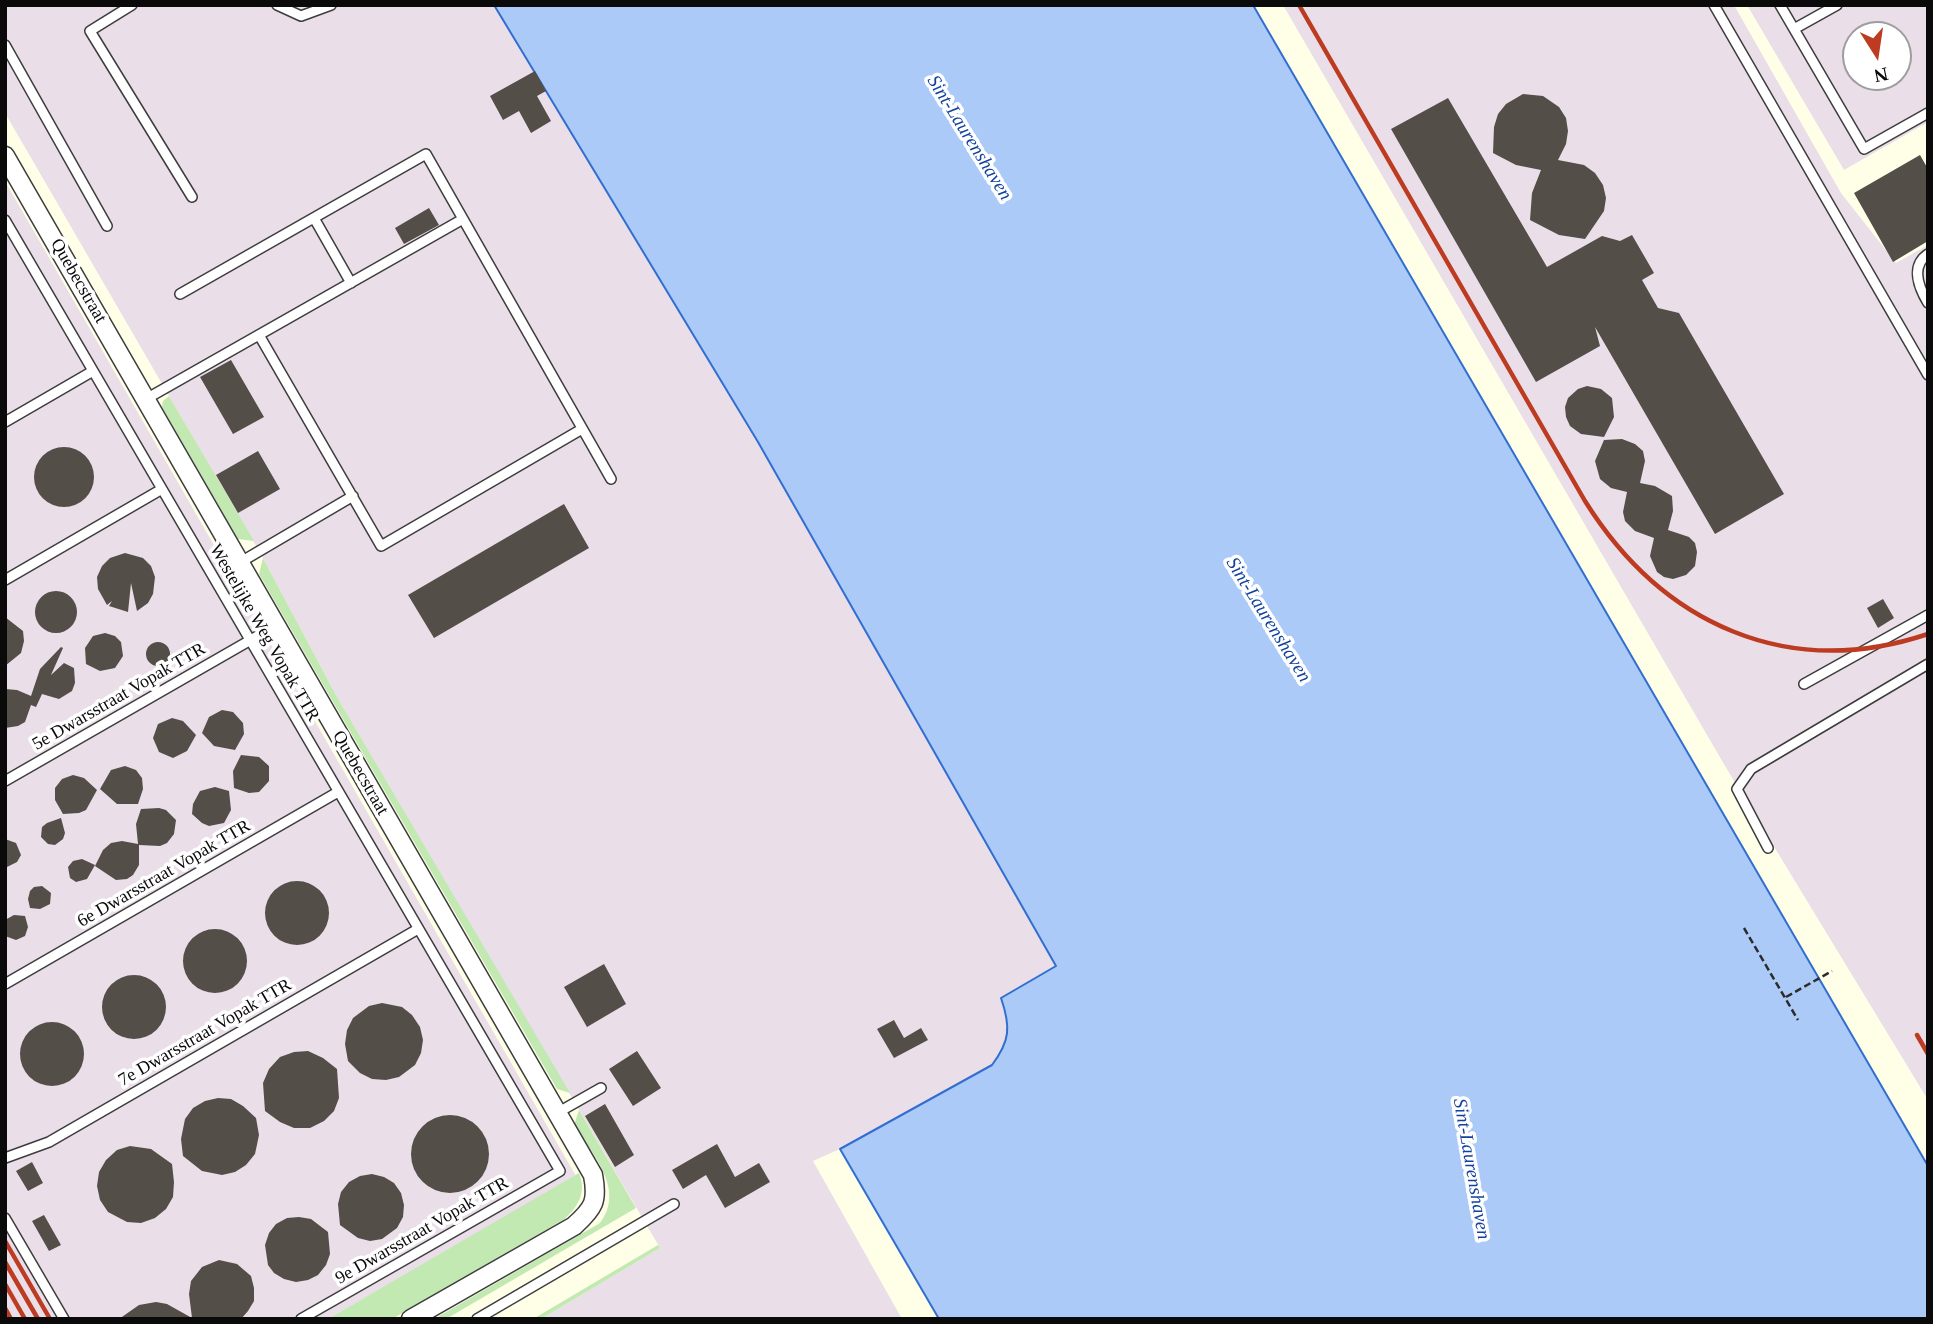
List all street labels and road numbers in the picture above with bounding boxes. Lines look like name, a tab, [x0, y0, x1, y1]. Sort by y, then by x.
street label: Quebecstraat	[45, 235, 111, 327]
street label: Westelijke Weg Vopak TTR	[204, 540, 324, 726]
street label: 5e Dwarsstraat Vopak TTR	[29, 639, 209, 755]
street label: Quebecstraat	[327, 727, 393, 819]
street label: 6e Dwarsstraat Vopak TTR	[74, 816, 254, 932]
street label: 7e Dwarsstraat Vopak TTR	[115, 975, 295, 1091]
street label: 9e Dwarsstraat Vopak TTR	[332, 1173, 512, 1289]

